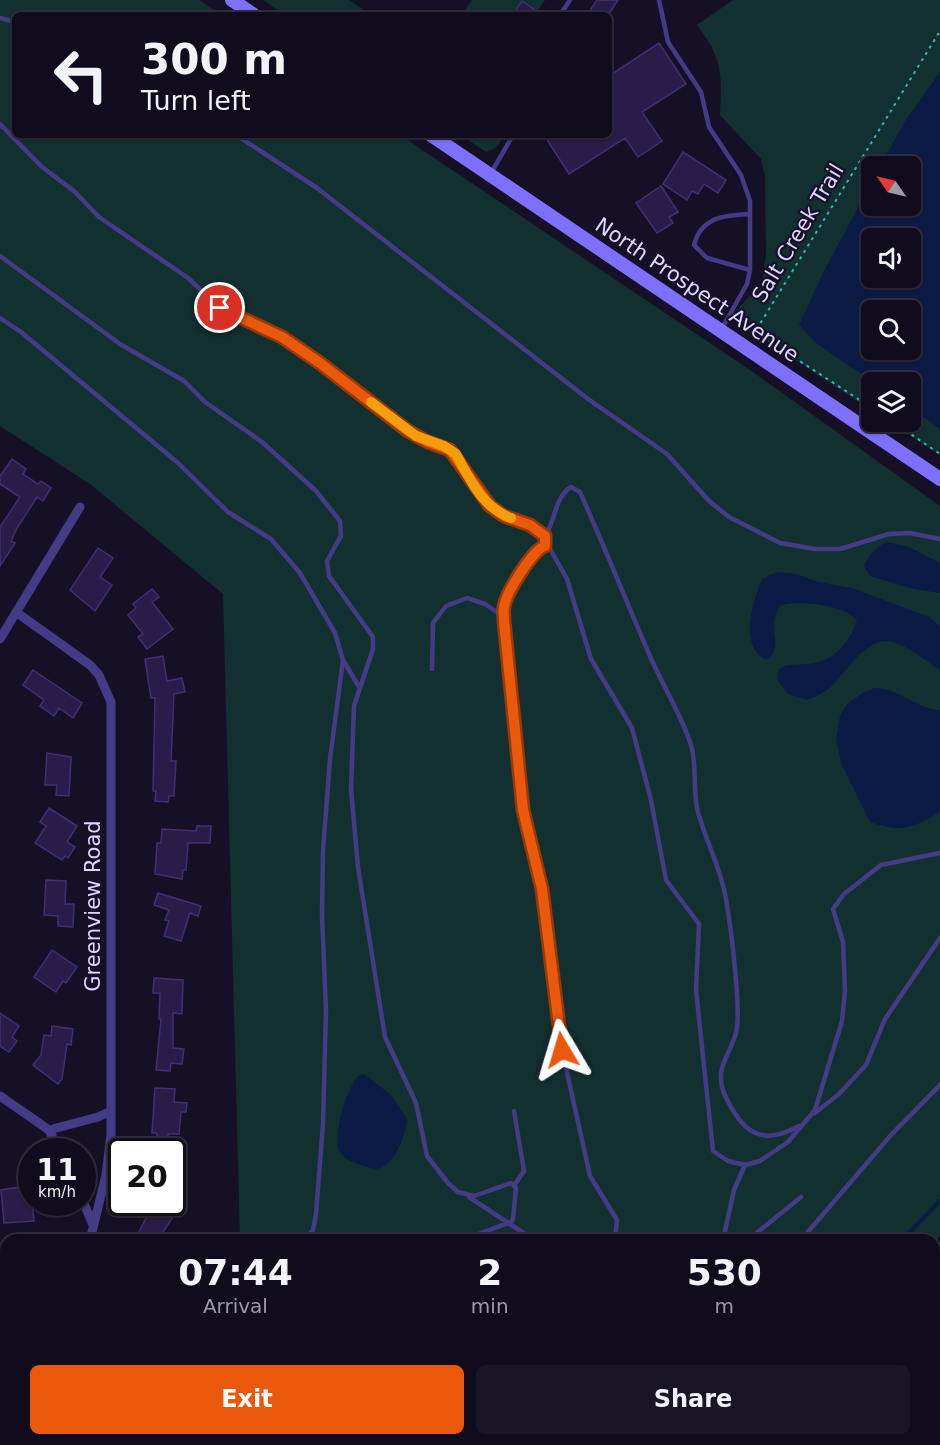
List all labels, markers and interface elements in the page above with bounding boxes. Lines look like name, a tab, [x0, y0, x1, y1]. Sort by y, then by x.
text: 300 m	[141, 35, 287, 84]
icon: left	[42, 36, 120, 114]
text: Turn left	[141, 85, 251, 116]
north arrow	[861, 156, 921, 216]
map controls	[861, 156, 921, 432]
street label: Salt Creek Trail	[747, 159, 849, 307]
street label: North Prospect Avenue	[591, 213, 803, 367]
button: sound	[861, 228, 921, 288]
pin	[194, 282, 245, 333]
icon: arrive	[203, 291, 236, 324]
button: search	[861, 300, 921, 360]
button: layers	[861, 372, 921, 432]
street label: Greenview Road	[81, 820, 105, 992]
position arrow	[530, 1018, 594, 1082]
speed limit sign: 20	[108, 1138, 186, 1216]
text: 11	[36, 1152, 78, 1187]
text: km/h	[38, 1183, 76, 1201]
text: 07:44	[178, 1252, 293, 1293]
text: 2	[477, 1252, 502, 1293]
text: 530	[687, 1252, 762, 1293]
text: Arrival	[203, 1294, 268, 1318]
text: min	[471, 1294, 509, 1318]
text: m	[715, 1294, 734, 1318]
button: Exit	[30, 1365, 464, 1434]
button: Share	[476, 1365, 910, 1434]

